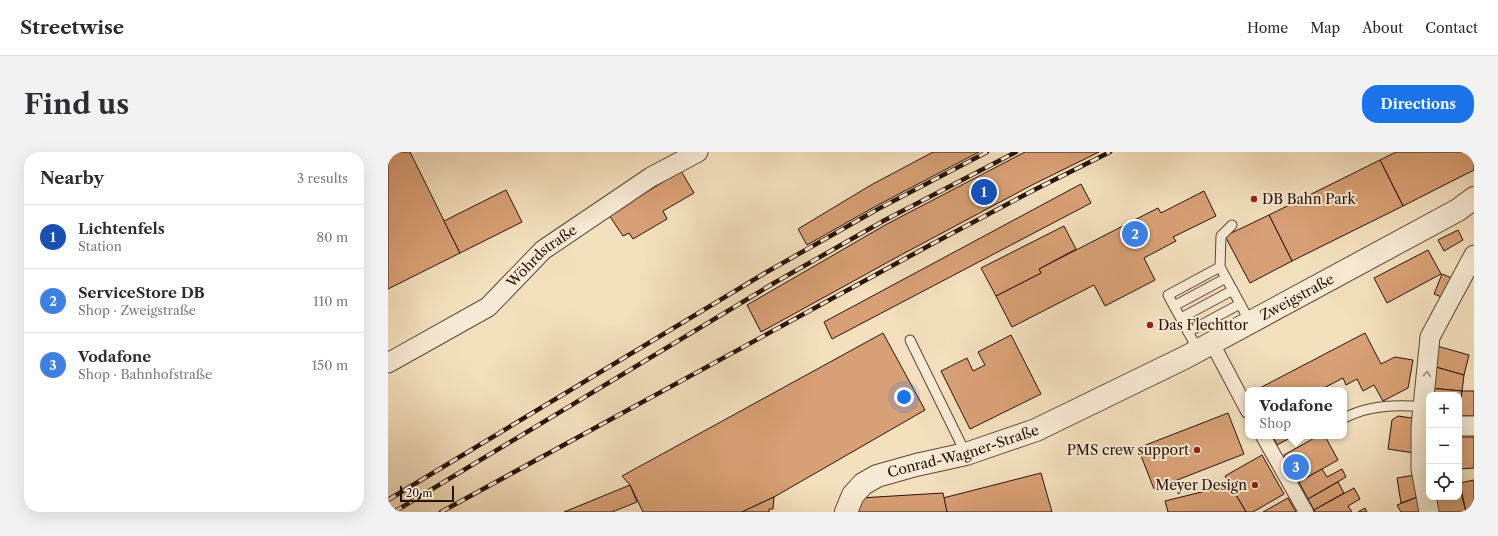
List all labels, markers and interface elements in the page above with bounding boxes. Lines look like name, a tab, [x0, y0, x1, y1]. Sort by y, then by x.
text: Streetwise	[20, 16, 124, 39]
text: Home	[1247, 19, 1288, 37]
text: Map	[1310, 19, 1340, 37]
text: About	[1362, 19, 1403, 37]
text: Contact	[1425, 19, 1478, 37]
button: Directions	[1362, 85, 1474, 123]
text: Find us	[24, 87, 129, 121]
text: Nearby	[40, 168, 104, 188]
text: 3 results	[297, 170, 348, 186]
pin: 1	[971, 177, 997, 207]
place label: DB Bahn Park	[1262, 190, 1356, 208]
marker: DB Bahn Park	[1249, 194, 1259, 204]
text: Lichtenfels	[78, 219, 165, 238]
pin: 2	[1122, 219, 1148, 249]
street label: Wöhrdstraße	[502, 221, 580, 292]
text: 1	[50, 229, 56, 245]
text: 80 m	[316, 229, 348, 245]
text: Station	[78, 238, 122, 254]
street label: Zweigstraße	[1257, 270, 1337, 324]
text: ServiceStore DB	[78, 283, 205, 302]
text: 2	[49, 293, 57, 309]
text: 110 m	[313, 293, 348, 309]
text: Shop · Zweigstraße	[78, 302, 196, 318]
place label: Das Flechttor	[1158, 316, 1248, 334]
marker: Das Flechttor	[1145, 320, 1155, 330]
text: Vodafone	[78, 347, 151, 366]
text: 3	[49, 357, 57, 373]
text: 150 m	[312, 357, 348, 373]
text: Shop · Bahnhofstraße	[78, 366, 212, 382]
one-way arrow	[1422, 371, 1431, 377]
your location	[894, 387, 914, 407]
popup	[1245, 387, 1347, 439]
map controls	[1426, 392, 1462, 500]
button: +	[1426, 392, 1462, 428]
text: Vodafone	[1259, 396, 1333, 415]
text: Shop	[1259, 415, 1291, 431]
street label: Conrad-Wagner-Straße	[885, 421, 1041, 482]
button: −	[1426, 428, 1462, 464]
place label: PMS crew support	[1067, 441, 1189, 459]
marker: PMS crew support	[1192, 445, 1202, 455]
pin: 3	[1283, 452, 1309, 482]
button: locate	[1426, 464, 1462, 500]
place label: Meyer Design	[1155, 476, 1247, 494]
marker: Meyer Design	[1250, 480, 1260, 490]
scale bar	[400, 484, 454, 503]
text: 20 m	[406, 486, 432, 500]

